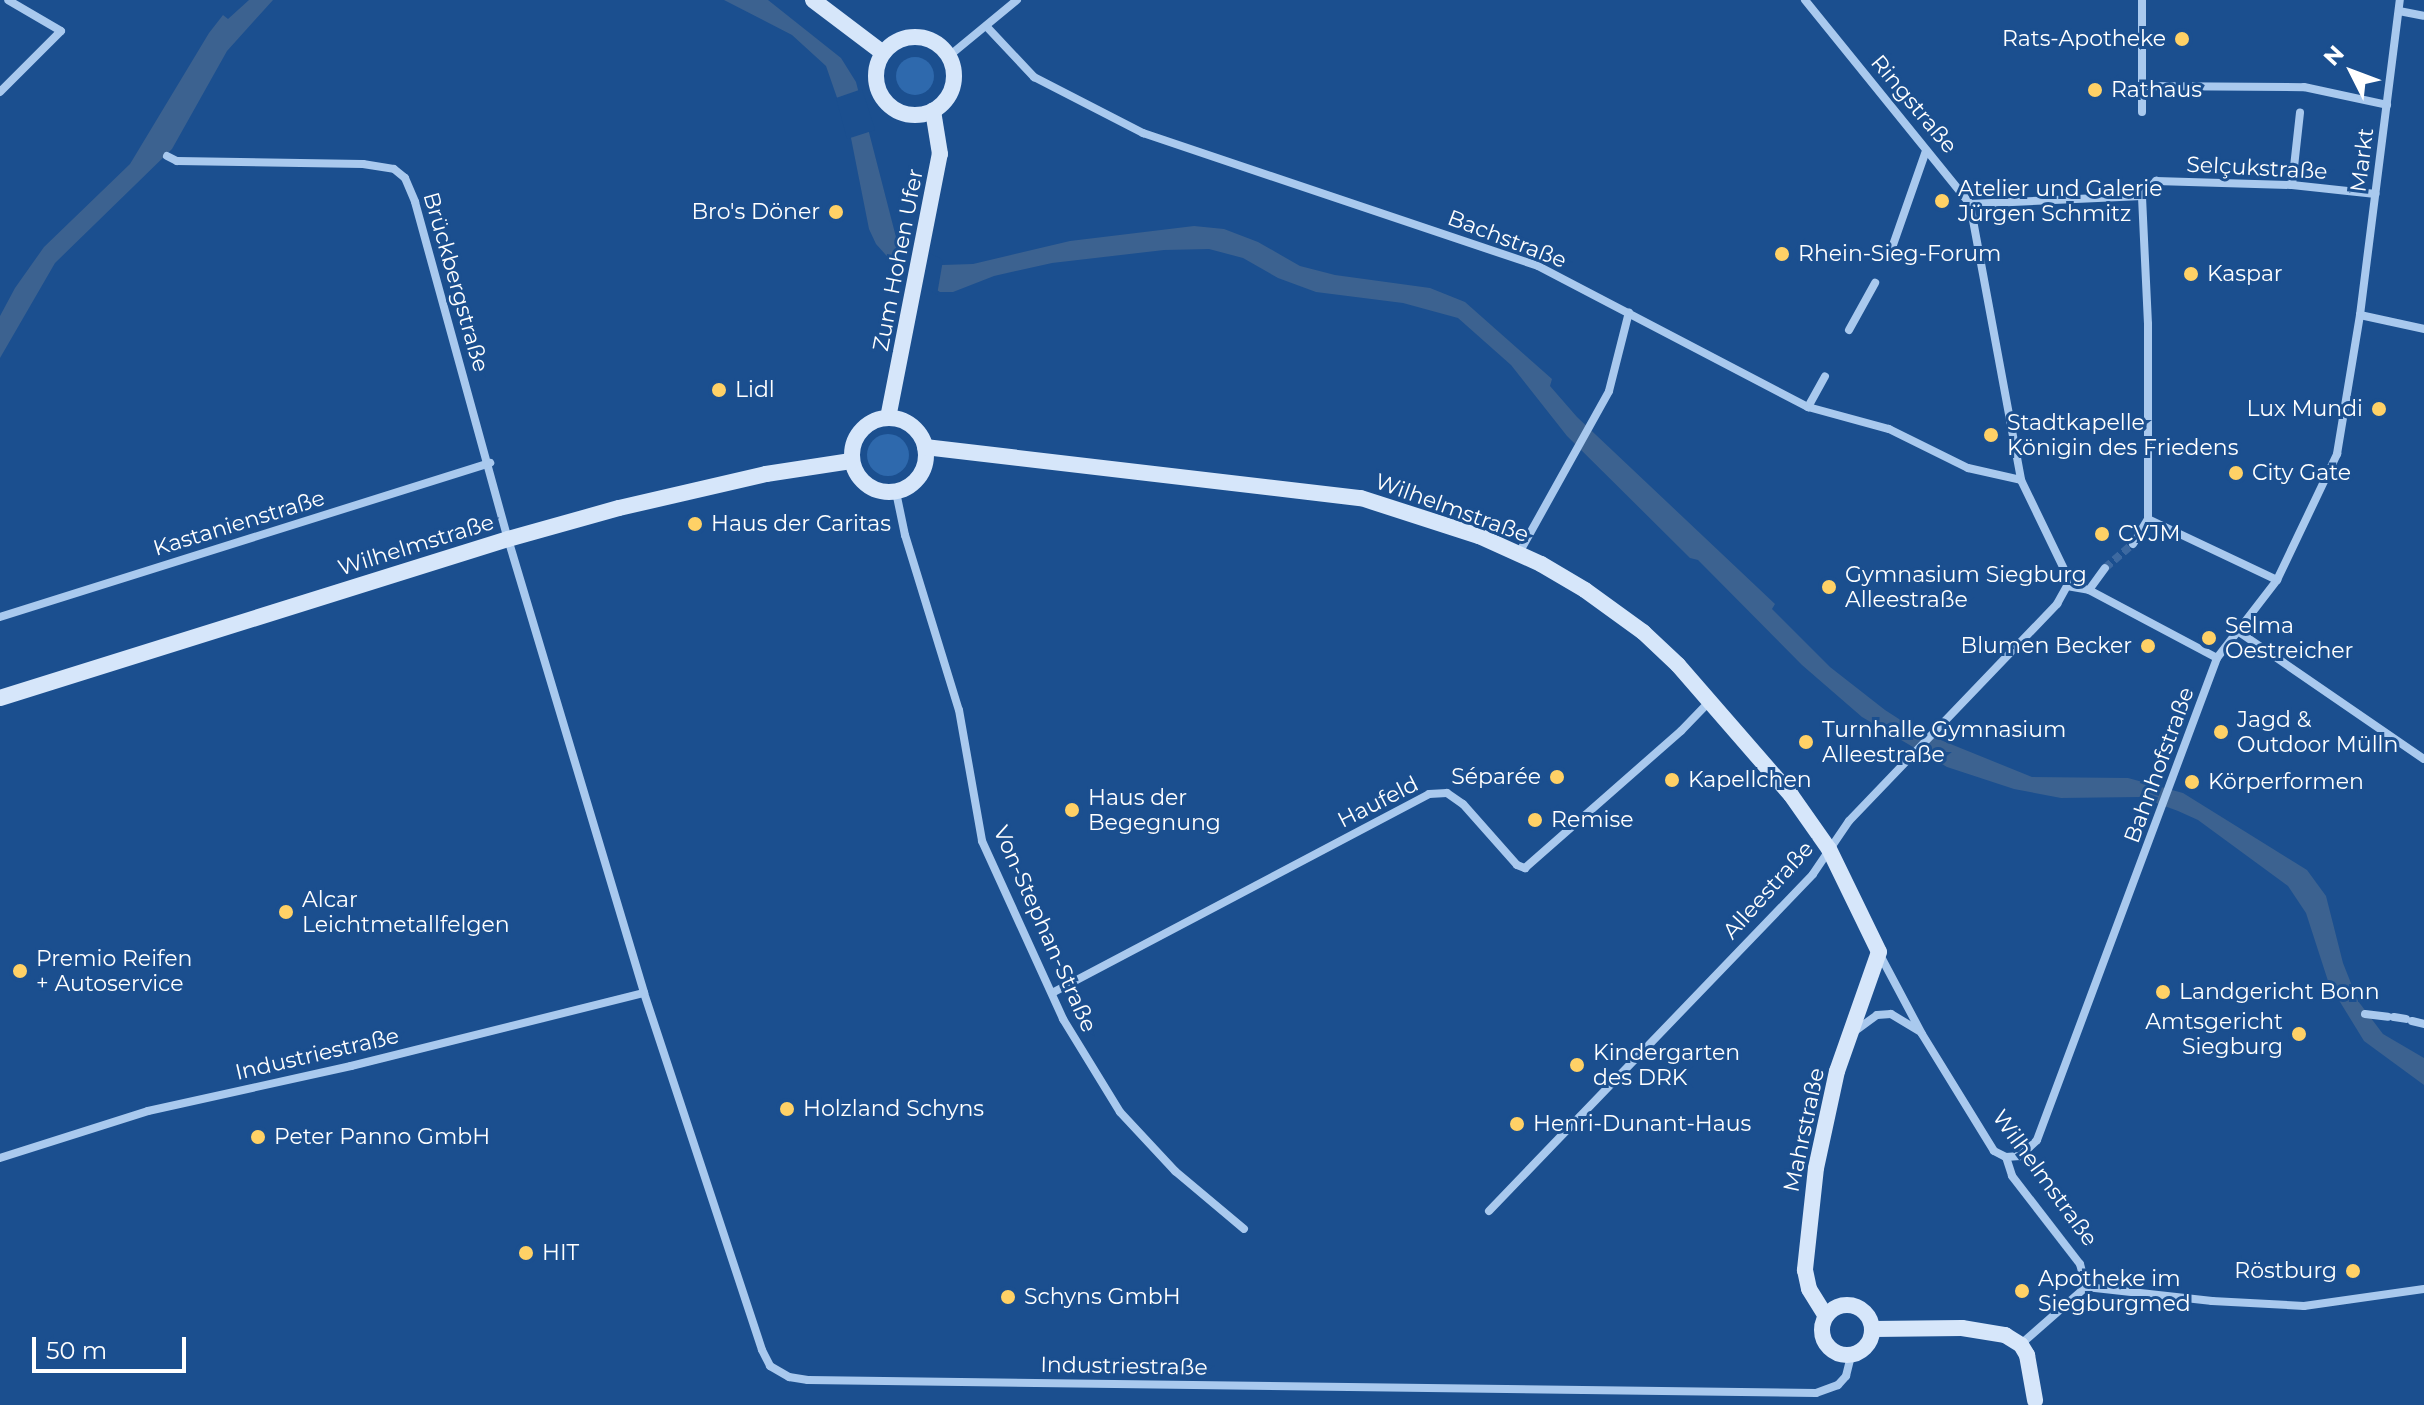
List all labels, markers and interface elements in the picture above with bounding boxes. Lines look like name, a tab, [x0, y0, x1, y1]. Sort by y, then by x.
place label: Rats-Apotheke	[2002, 26, 2166, 52]
marker: Rats-Apotheke	[2173, 30, 2191, 48]
north arrow	[2312, 32, 2392, 112]
text: N	[2318, 40, 2350, 71]
street label: Ringstraße	[1865, 49, 1963, 159]
place label: Rathaus	[2111, 77, 2202, 103]
marker: Rathaus	[2086, 81, 2104, 99]
street label: Markt	[2345, 126, 2379, 194]
street label: Selçukstraße	[2186, 151, 2328, 185]
street label: Zum Hohen Ufer	[867, 167, 929, 353]
place label: Atelier und Galerie Jürgen Schmitz	[1958, 175, 2163, 226]
street label: Brückbergstraße	[418, 189, 494, 375]
marker: Atelier und Galerie Jürgen Schmitz	[1933, 192, 1951, 210]
place label: Bro's Döner	[692, 199, 820, 225]
marker: Bro's Döner	[827, 203, 845, 221]
street label: Bachstraße	[1444, 204, 1570, 274]
place label: Rhein-Sieg-Forum	[1798, 241, 2001, 267]
marker: Rhein-Sieg-Forum	[1773, 245, 1791, 263]
place label: Kaspar	[2207, 261, 2283, 287]
marker: Kaspar	[2182, 265, 2200, 283]
place label: Lidl	[735, 377, 775, 403]
marker: Lidl	[710, 381, 728, 399]
place label: Lux Mundi	[2246, 396, 2363, 422]
marker: Lux Mundi	[2370, 400, 2388, 418]
place label: Stadtkapelle Königin des Friedens	[2007, 409, 2238, 460]
marker: Stadtkapelle Königin des Friedens	[1982, 426, 2000, 444]
place label: City Gate	[2252, 460, 2351, 486]
marker: City Gate	[2227, 464, 2245, 482]
street label: Wilhelmstraße	[1371, 468, 1533, 548]
street label: Kastanienstraße	[150, 484, 328, 562]
street label: Wilhelmstraße	[335, 509, 497, 581]
place label: Haus der Caritas	[711, 511, 891, 537]
marker: Haus der Caritas	[686, 515, 704, 533]
place label: CVJM	[2118, 521, 2180, 547]
marker: CVJM	[2093, 525, 2111, 543]
place label: Gymnasium Siegburg Alleestraße	[1845, 561, 2087, 612]
marker: Gymnasium Siegburg Alleestraße	[1820, 578, 1838, 596]
place label: Selma Oestreicher	[2225, 612, 2353, 664]
marker: Selma Oestreicher	[2200, 629, 2218, 647]
place label: Blumen Becker	[1961, 633, 2132, 659]
marker: Blumen Becker	[2139, 637, 2157, 655]
street label: Bahnhofstraße	[2119, 683, 2199, 847]
place label: Jagd & Outdoor Mülln	[2237, 706, 2398, 758]
place label: Turnhalle Gymnasium Alleestraße	[1822, 716, 2066, 768]
marker: Jagd & Outdoor Mülln	[2212, 723, 2230, 741]
marker: Turnhalle Gymnasium Alleestraße	[1797, 733, 1815, 751]
place label: Séparée	[1451, 764, 1541, 790]
place label: Kapellchen	[1688, 767, 1812, 793]
marker: Séparée	[1548, 768, 1566, 786]
place label: Körperformen	[2208, 769, 2364, 795]
street label: Haufeld	[1333, 770, 1423, 834]
marker: Kapellchen	[1663, 771, 1681, 789]
marker: Körperformen	[2183, 773, 2201, 791]
place label: Haus der Begegnung	[1088, 784, 1221, 836]
marker: Haus der Begegnung	[1063, 801, 1081, 819]
place label: Remise	[1551, 807, 1633, 833]
marker: Remise	[1526, 811, 1544, 829]
street label: Von-Stephan-Straße	[988, 822, 1102, 1036]
street label: Alleestraße	[1717, 836, 1819, 944]
place label: Alcar Leichtmetallfelgen	[302, 886, 510, 938]
marker: Alcar Leichtmetallfelgen	[277, 903, 295, 921]
place label: Premio Reifen + Autoservice	[36, 945, 192, 996]
marker: Premio Reifen + Autoservice	[11, 962, 29, 980]
place label: Landgericht Bonn	[2179, 979, 2380, 1005]
marker: Landgericht Bonn	[2154, 983, 2172, 1001]
place label: Amtsgericht Siegburg	[2145, 1008, 2283, 1060]
street label: Industriestraße	[233, 1022, 401, 1086]
marker: Amtsgericht Siegburg	[2290, 1025, 2308, 1043]
place label: Kindergarten des DRK	[1593, 1039, 1740, 1090]
marker: Kindergarten des DRK	[1568, 1056, 1586, 1074]
street label: Mahrstraße	[1778, 1066, 1830, 1194]
place label: Holzland Schyns	[803, 1096, 984, 1122]
marker: Holzland Schyns	[778, 1100, 796, 1118]
street label: Wilhelmstraße	[1987, 1105, 2103, 1251]
place label: Henri-Dunant-Haus	[1533, 1111, 1751, 1137]
marker: Henri-Dunant-Haus	[1508, 1115, 1526, 1133]
place label: Peter Panno GmbH	[274, 1124, 490, 1150]
marker: Peter Panno GmbH	[249, 1128, 267, 1146]
place label: HIT	[542, 1240, 579, 1266]
marker: HIT	[517, 1244, 535, 1262]
place label: Röstburg	[2234, 1258, 2337, 1284]
marker: Röstburg	[2344, 1262, 2362, 1280]
place label: Apotheke im Siegburgmed	[2038, 1265, 2191, 1316]
marker: Apotheke im Siegburgmed	[2013, 1282, 2031, 1300]
place label: Schyns GmbH	[1024, 1284, 1181, 1310]
marker: Schyns GmbH	[999, 1288, 1017, 1306]
scale bar	[36, 1321, 190, 1371]
text: 50 m	[46, 1336, 107, 1365]
street label: Industriestraße	[1040, 1351, 1208, 1381]

